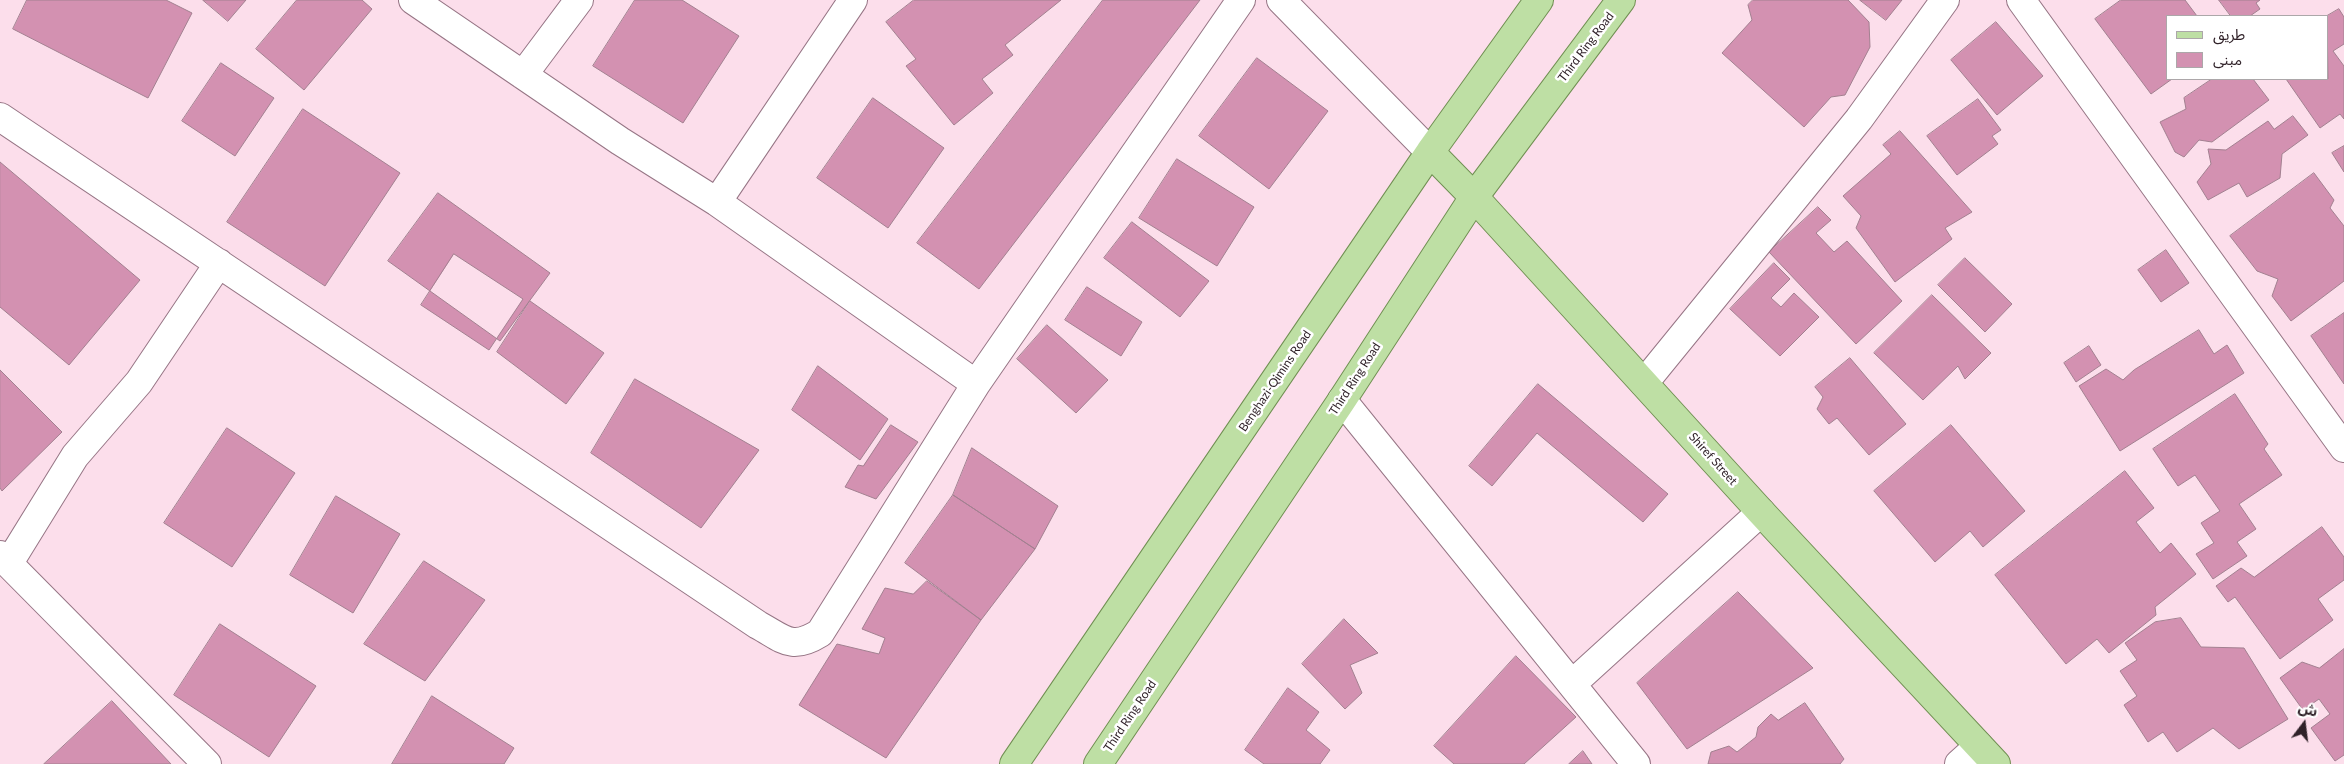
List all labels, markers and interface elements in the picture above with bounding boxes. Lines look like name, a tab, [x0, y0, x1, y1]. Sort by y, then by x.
street label: Third Ring Road	[1555, 9, 1617, 85]
legend	[2166, 15, 2329, 80]
text: طريق	[2213, 25, 2245, 43]
text: مبنى	[2213, 50, 2242, 68]
street label: Benghazi-Qimins Road	[1236, 328, 1314, 434]
street label: Third Ring Road	[1326, 340, 1384, 418]
street label: Shiref Street	[1686, 430, 1740, 488]
street label: Third Ring Road	[1101, 677, 1159, 755]
text: ش	[2297, 698, 2319, 720]
north arrow	[2279, 699, 2329, 749]

